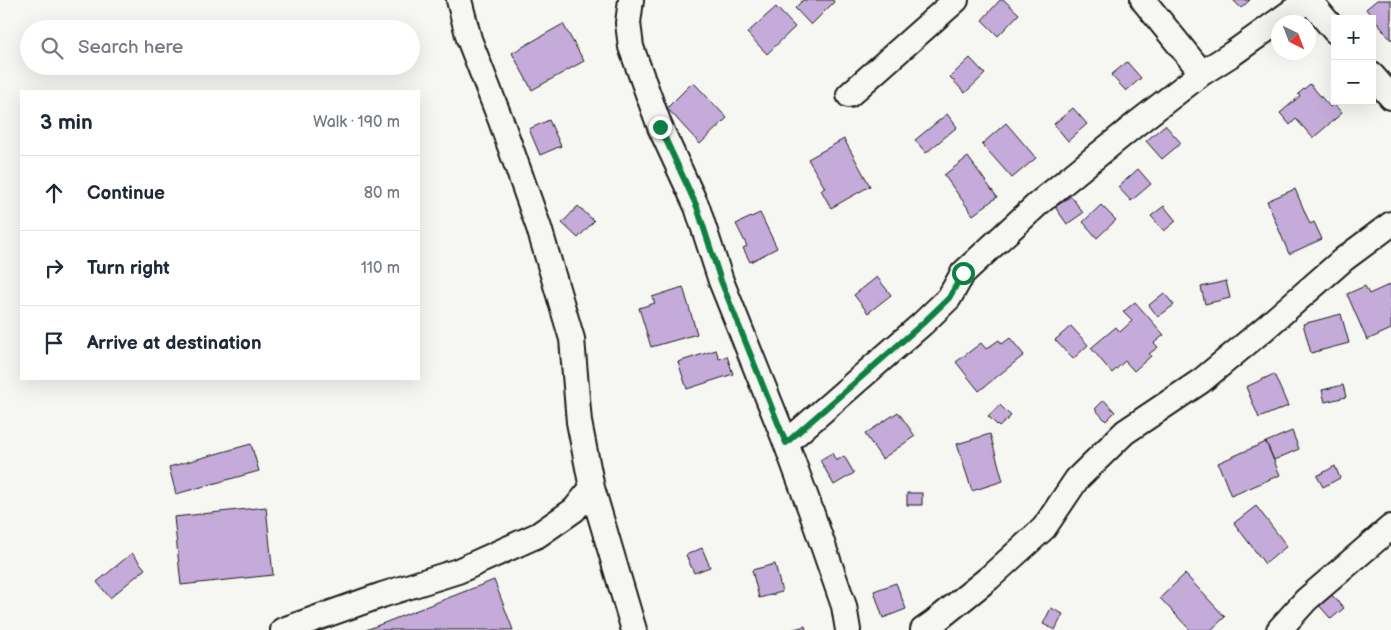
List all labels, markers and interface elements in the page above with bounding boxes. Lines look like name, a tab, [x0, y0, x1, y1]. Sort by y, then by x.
north arrow	[1271, 15, 1316, 60]
map controls	[1331, 15, 1376, 105]
button: +	[1331, 15, 1376, 60]
search box	[20, 20, 420, 75]
icon: search	[38, 34, 66, 62]
text: Search here	[78, 36, 183, 59]
button: −	[1331, 60, 1376, 105]
text: 3 min	[40, 110, 93, 135]
text: Walk · 190 m	[313, 113, 400, 132]
route end	[649, 116, 672, 139]
icon: ahead	[40, 179, 68, 207]
text: Continue	[87, 182, 165, 205]
text: 80 m	[364, 184, 400, 203]
icon: right	[40, 254, 68, 282]
text: Turn right	[87, 257, 170, 280]
text: 110 m	[361, 259, 400, 278]
route start	[952, 262, 975, 285]
icon: arrive	[40, 329, 68, 357]
text: Arrive at destination	[87, 332, 262, 355]

